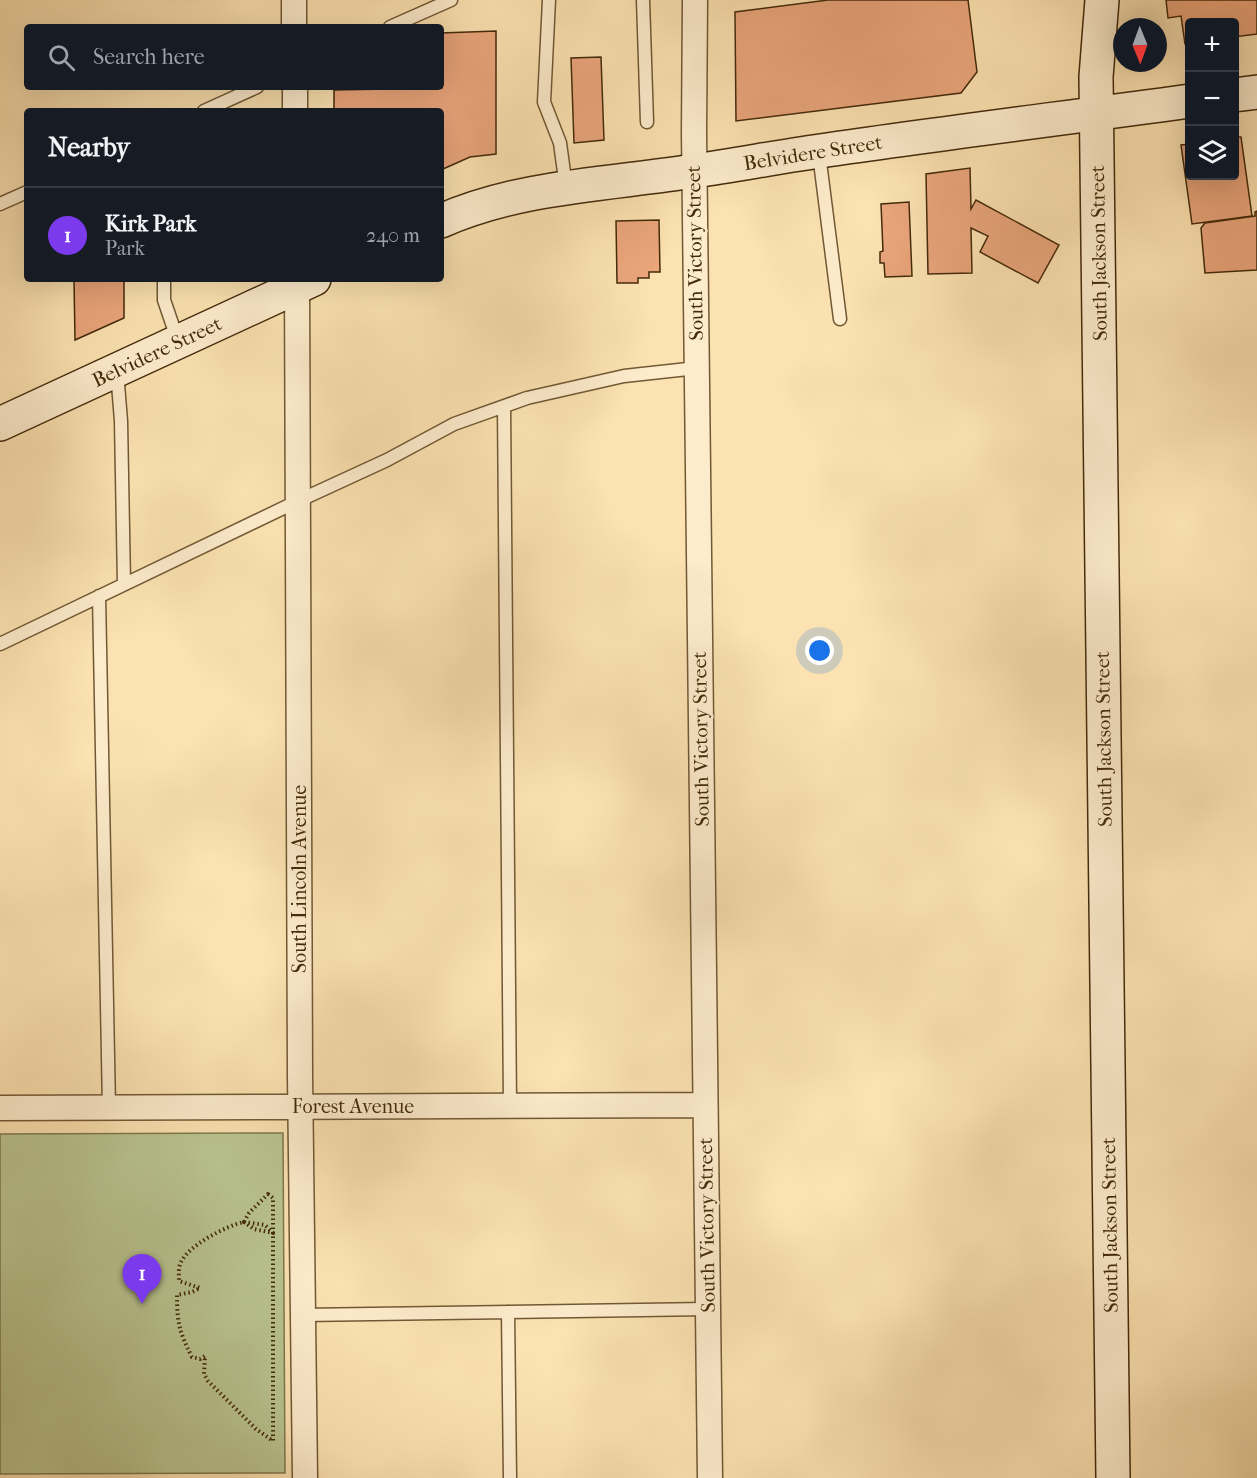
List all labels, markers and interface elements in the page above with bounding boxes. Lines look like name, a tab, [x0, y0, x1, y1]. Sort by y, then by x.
north arrow	[1113, 18, 1167, 72]
map controls	[1185, 18, 1239, 180]
button: +	[1185, 18, 1239, 72]
search box	[24, 24, 444, 90]
icon: search	[45, 41, 78, 74]
text: Search here	[93, 44, 205, 70]
button: −	[1185, 72, 1239, 126]
button: layers	[1185, 126, 1239, 180]
street label: Belvidere Street	[742, 131, 884, 175]
text: Nearby	[48, 132, 130, 163]
street label: South Victory Street	[682, 165, 708, 341]
street label: South Jackson Street	[1086, 165, 1112, 341]
text: Kirk Park	[105, 211, 196, 237]
text: 1	[64, 224, 71, 247]
text: 240 m	[366, 224, 420, 247]
text: Park	[105, 237, 145, 260]
street label: Belvidere Street	[89, 312, 225, 392]
your location	[805, 636, 834, 665]
street label: South Victory Street	[688, 651, 714, 827]
street label: South Jackson Street	[1091, 651, 1117, 827]
street label: South Lincoln Avenue	[288, 785, 311, 973]
street label: Forest Avenue	[292, 1095, 414, 1118]
street label: South Victory Street	[694, 1137, 720, 1313]
street label: South Jackson Street	[1097, 1137, 1123, 1313]
pin: 1	[122, 1254, 162, 1304]

